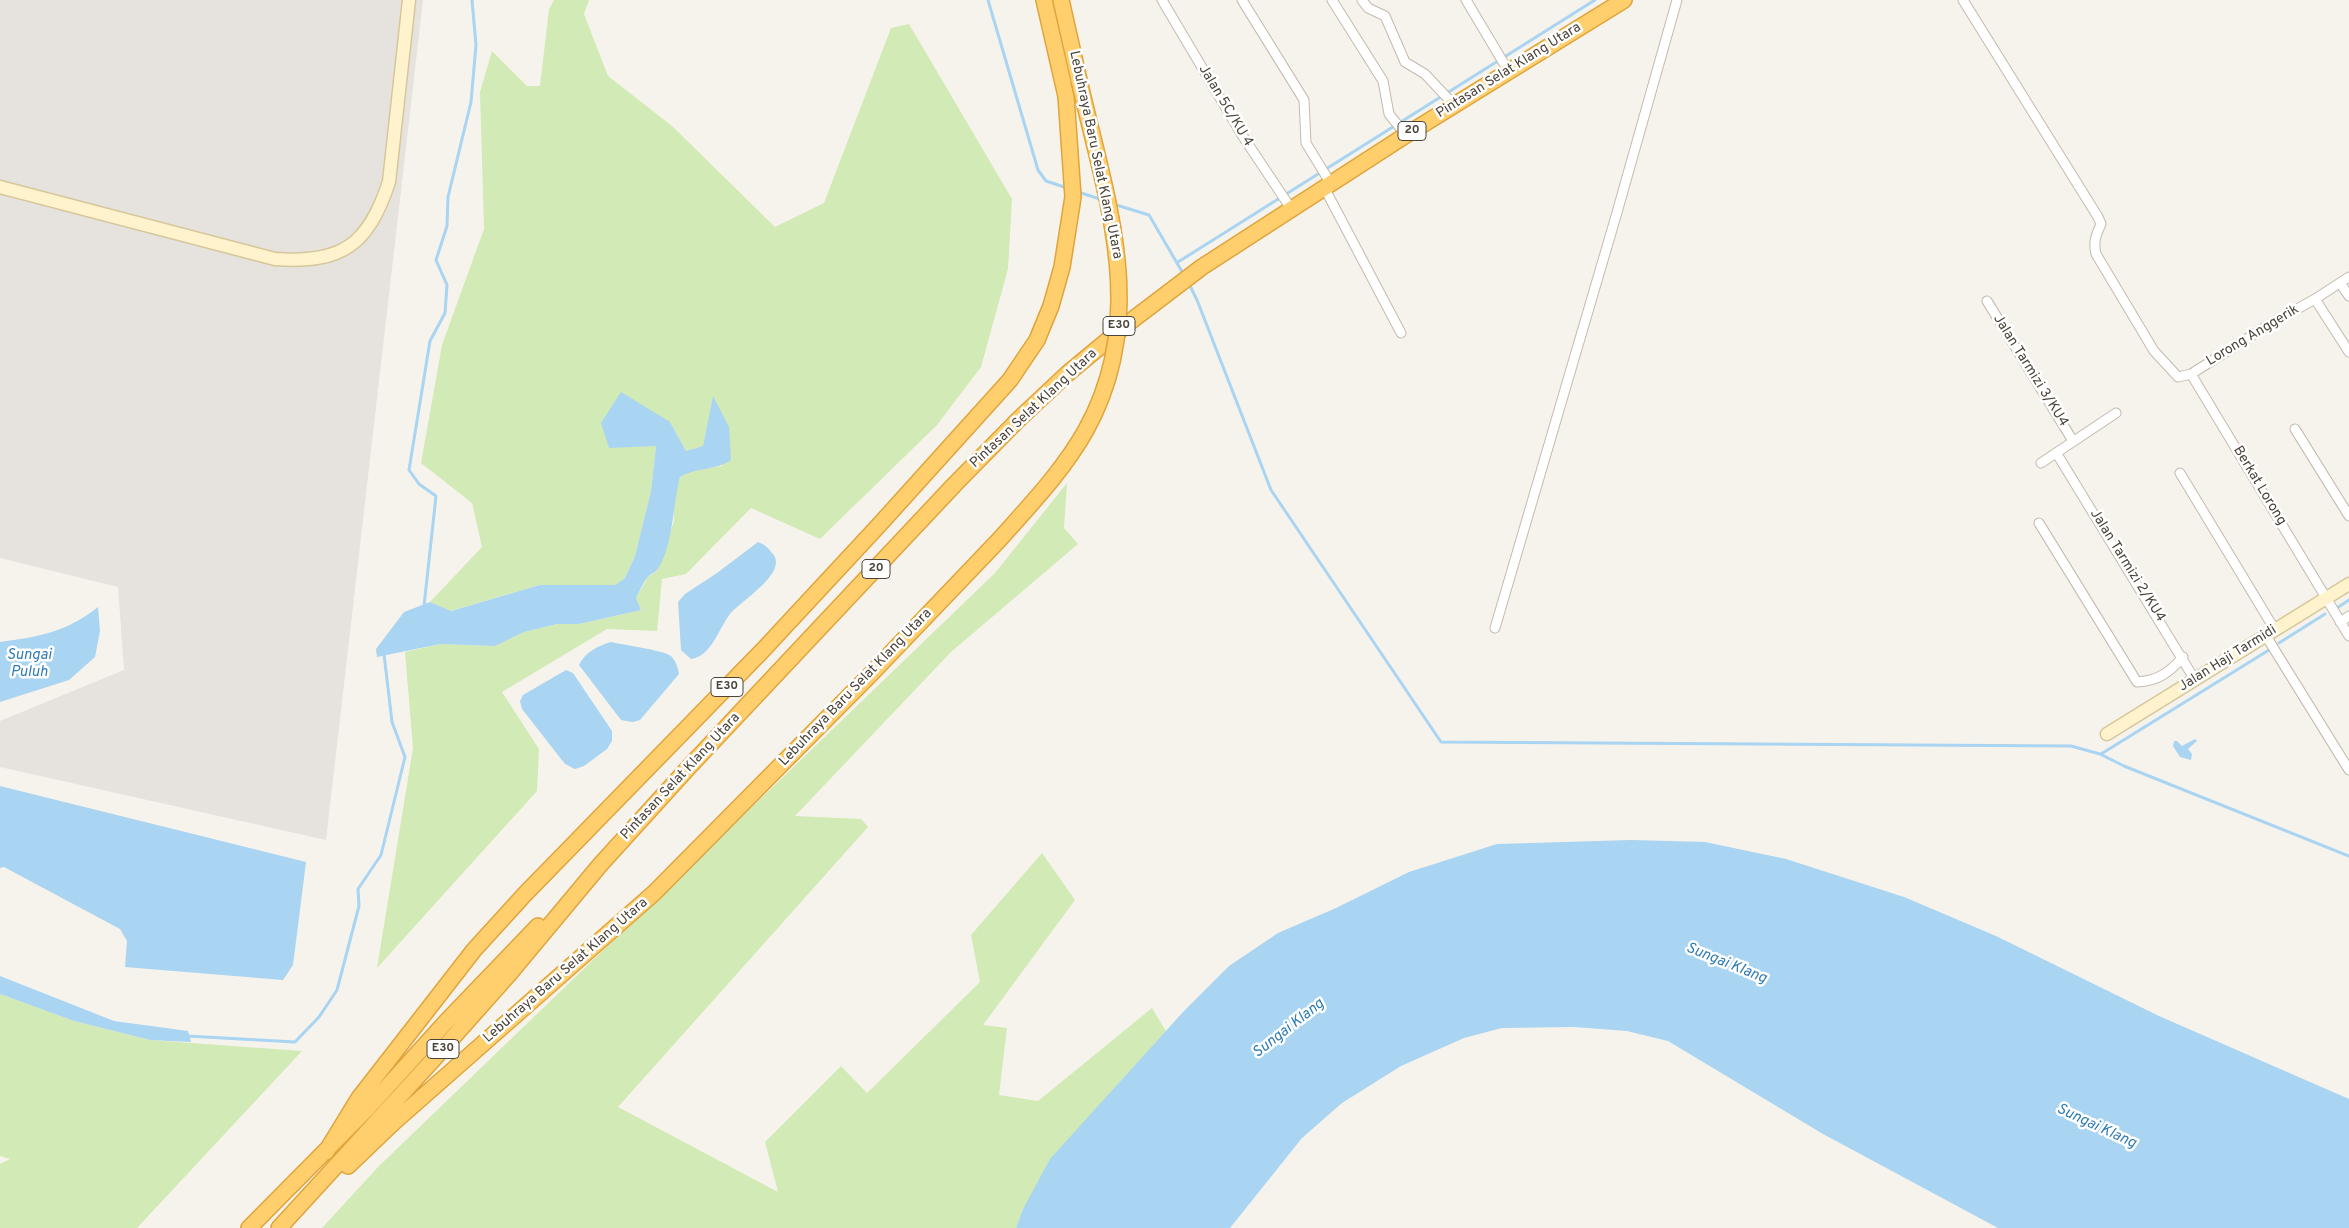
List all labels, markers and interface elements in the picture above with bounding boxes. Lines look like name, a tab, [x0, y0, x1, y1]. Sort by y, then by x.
street label: Pintasan Selat Klang Utara	[1434, 20, 1584, 122]
street label: Lebuhraya Baru Selat Klang Utara	[1065, 49, 1125, 261]
street label: Jalan 5C/KU 4	[1194, 62, 1256, 150]
road number: 20	[1398, 122, 1426, 140]
street label: Lorong Anggerik	[2204, 302, 2302, 370]
street label: Jalan Tarmizi 3/KU4	[1989, 312, 2071, 430]
road number: E30	[1103, 316, 1135, 336]
street label: Pintasan Selat Klang Utara	[967, 346, 1101, 472]
street label: Berkat Lorong	[2229, 443, 2289, 529]
street label: Jalan Tarmizi 2/KU4	[2086, 507, 2168, 625]
road number: 20	[862, 560, 890, 578]
street label: Lebuhraya Baru Selat Klang Utara	[776, 606, 936, 770]
street label: Jalan Haji Tarmidi	[2176, 622, 2280, 696]
water label: Sungai Puluh	[7, 647, 51, 682]
road number: E30	[711, 678, 743, 696]
street label: Pintasan Selat Klang Utara	[618, 710, 744, 844]
street label: Lebuhraya Baru Selat Klang Utara	[480, 895, 652, 1047]
water label: Sungai Klang	[1683, 940, 1769, 988]
water label: Sungai Klang	[1250, 996, 1328, 1062]
road number: E30	[427, 1040, 459, 1058]
water label: Sungai Klang	[2053, 1101, 2139, 1153]

